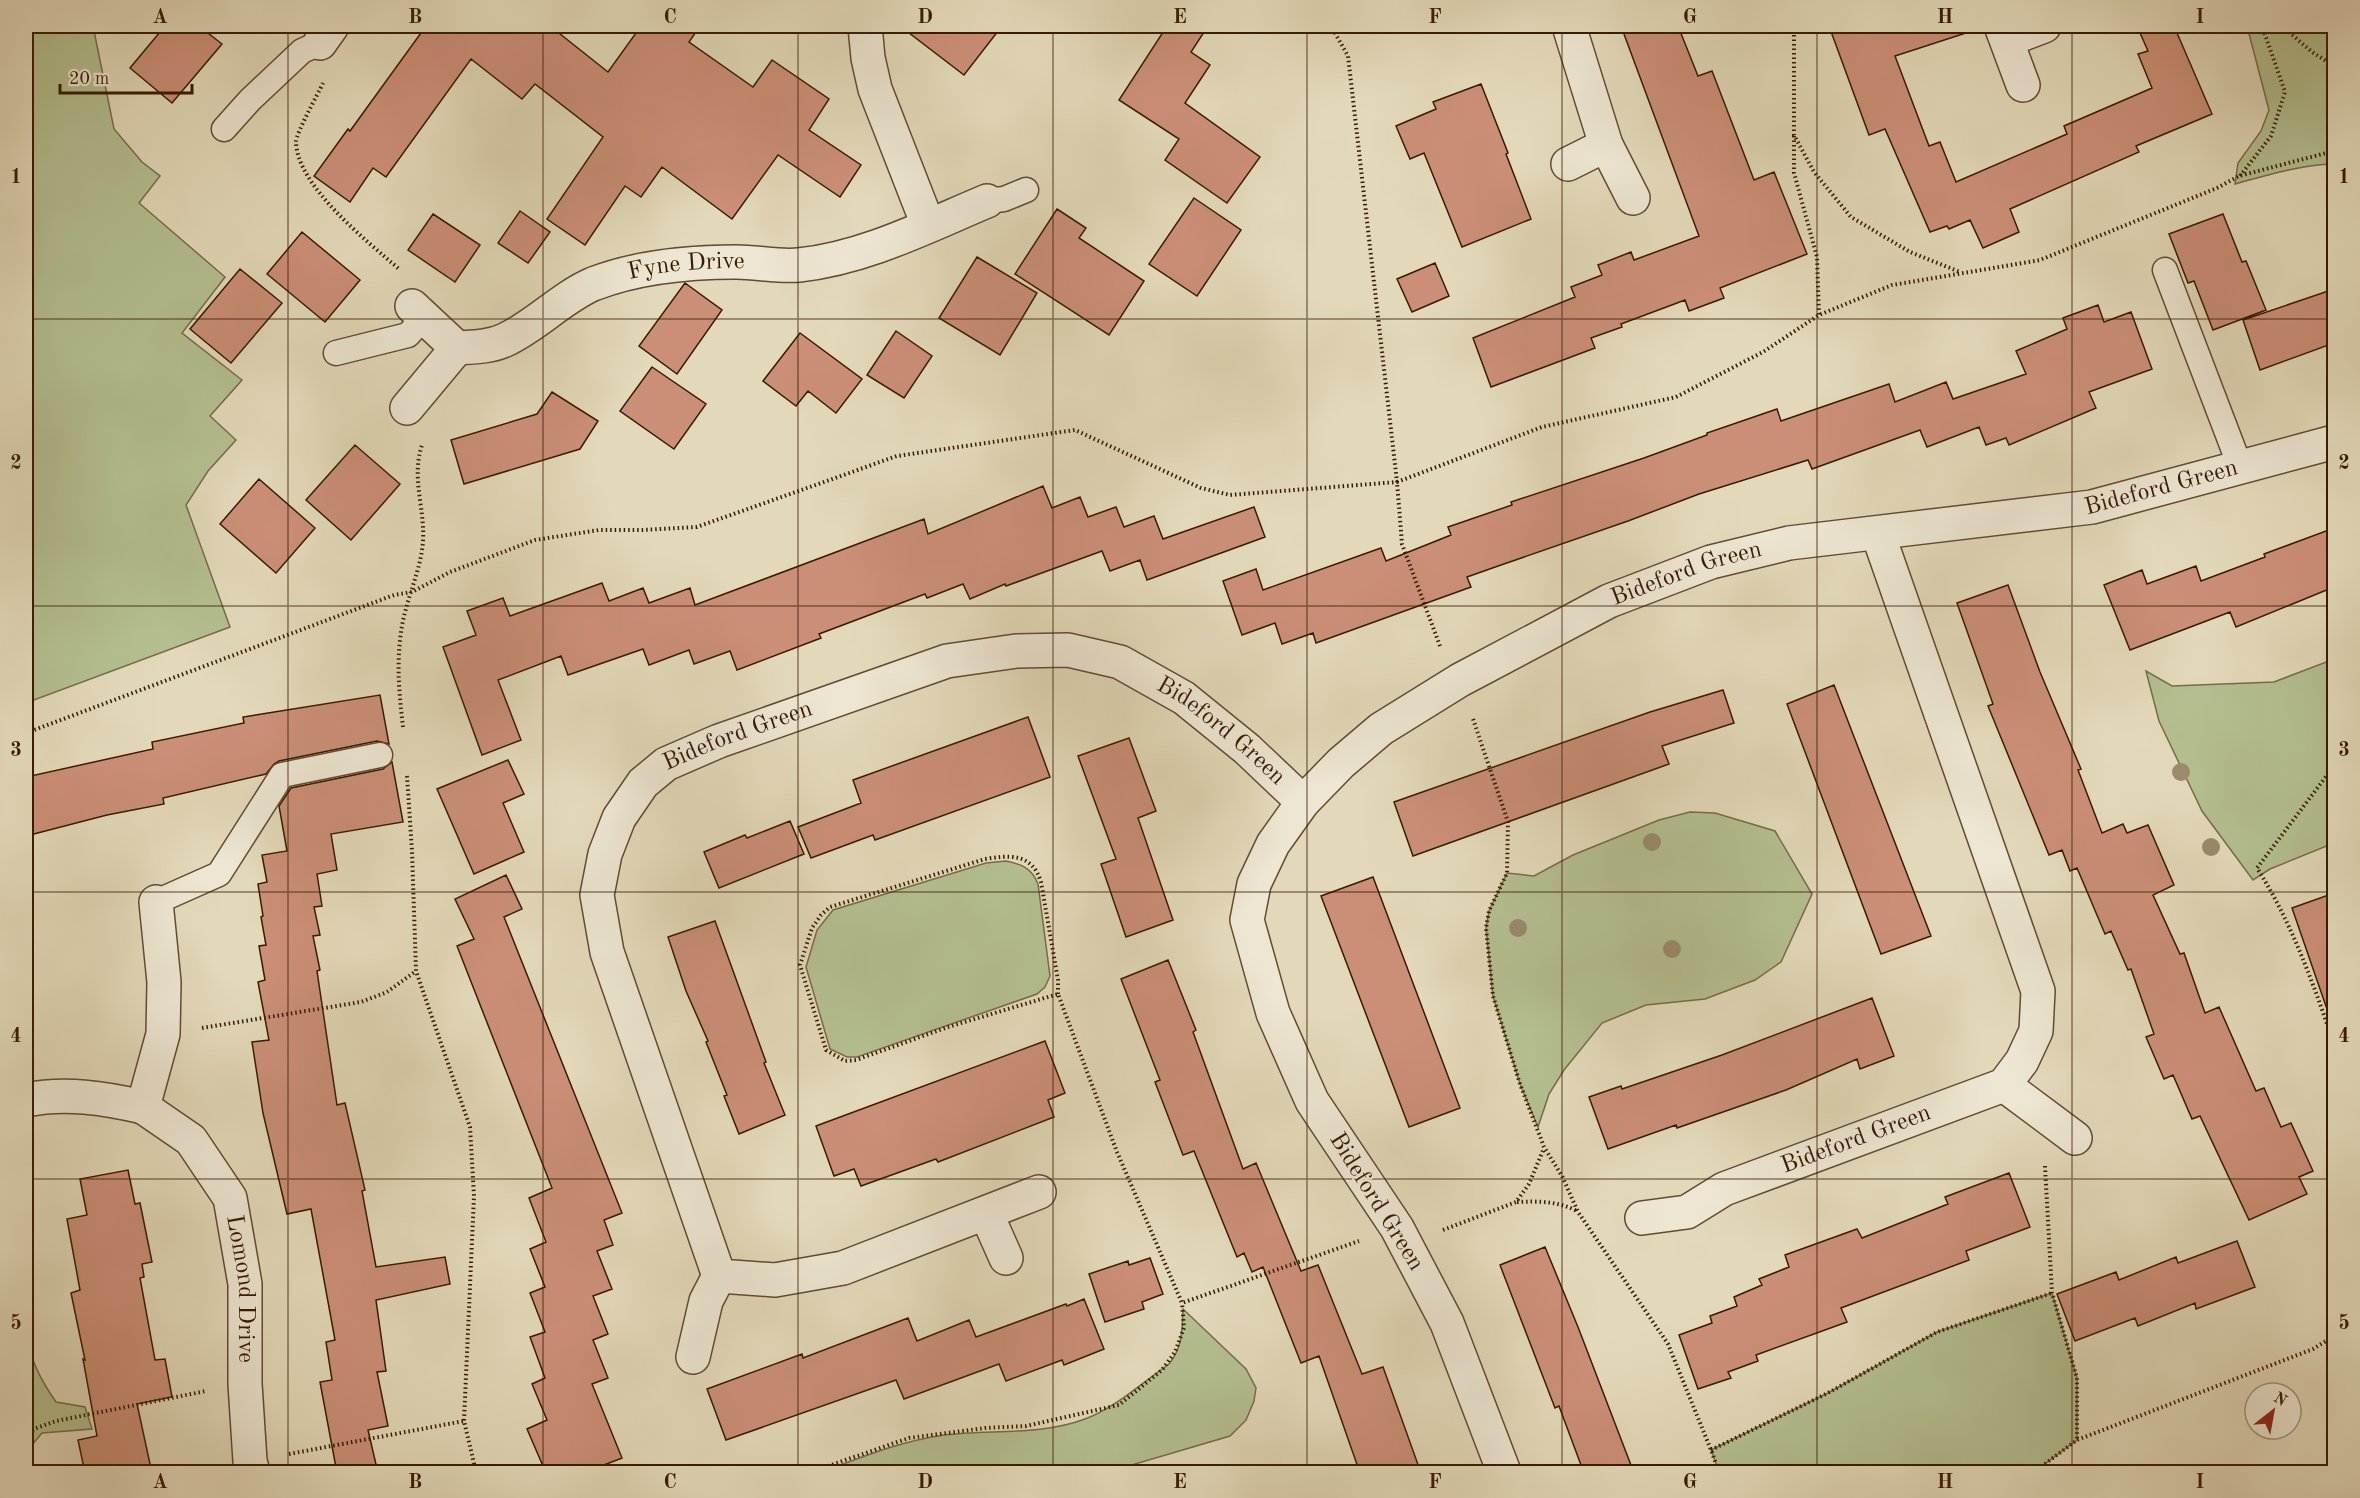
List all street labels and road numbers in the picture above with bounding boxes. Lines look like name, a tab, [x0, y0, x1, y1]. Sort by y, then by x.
street label: Fyne Drive	[626, 250, 745, 285]
street label: Bideford Green	[2082, 456, 2241, 520]
street label: Bideford Green	[1608, 538, 1764, 611]
street label: Bideford Green	[1152, 673, 1289, 790]
street label: Bideford Green	[660, 697, 816, 776]
street label: Bideford Green	[1778, 1101, 1934, 1179]
street label: Bideford Green	[1324, 1129, 1428, 1275]
street label: Lomond Drive	[221, 1213, 257, 1363]

